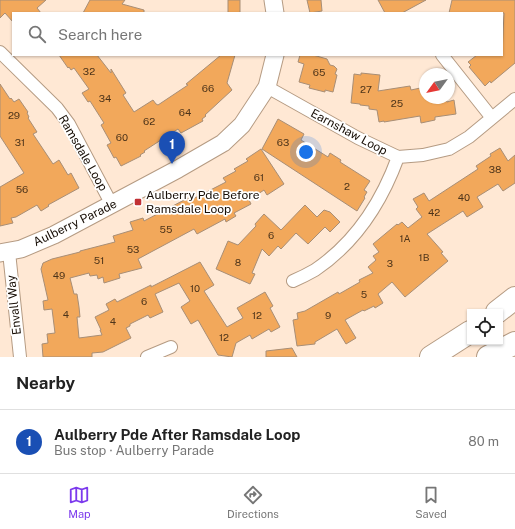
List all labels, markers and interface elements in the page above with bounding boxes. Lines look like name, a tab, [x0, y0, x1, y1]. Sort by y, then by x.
search box	[12, 12, 503, 56]
icon: search	[26, 23, 48, 45]
text: Search here	[58, 26, 142, 43]
house number: 32	[83, 65, 95, 77]
house number: 65	[313, 66, 325, 78]
north arrow	[419, 68, 455, 104]
house number: 66	[202, 82, 214, 94]
house number: 27	[360, 83, 372, 95]
house number: 34	[99, 92, 111, 104]
house number: 25	[391, 97, 403, 109]
house number: 64	[179, 106, 191, 118]
street label: Earnshaw Loop	[308, 106, 390, 158]
house number: 29	[8, 109, 20, 121]
street label: Ramsdale Loop	[56, 113, 110, 193]
house number: 62	[143, 115, 155, 127]
house number: 60	[116, 131, 128, 143]
pin: 1	[159, 131, 185, 164]
house number: 31	[15, 136, 25, 148]
house number: 63	[277, 136, 289, 148]
your location	[296, 142, 316, 162]
house number: 38	[489, 163, 501, 175]
house number: 61	[254, 171, 264, 183]
house number: 2	[344, 180, 350, 192]
house number: 56	[16, 183, 28, 195]
place label: Aulberry Pde Before Ramsdale Loop	[146, 188, 260, 216]
house number: 40	[458, 191, 470, 203]
street label: Aulberry Parade	[31, 197, 119, 249]
marker: Aulberry Pde Before Ramsdale Loop	[133, 197, 143, 207]
house number: 42	[428, 206, 440, 218]
house number: 55	[160, 223, 172, 235]
house number: 6	[268, 229, 274, 241]
house number: 1A	[399, 232, 411, 244]
house number: 53	[127, 243, 139, 255]
house number: 1B	[419, 251, 430, 263]
house number: 51	[94, 254, 104, 266]
house number: 8	[235, 256, 241, 268]
house number: 3	[387, 257, 393, 269]
house number: 49	[53, 269, 65, 281]
street label: Envall Way	[4, 274, 24, 336]
house number: 10	[190, 282, 200, 294]
house number: 5	[361, 288, 367, 300]
house number: 6	[141, 295, 147, 307]
house number: 4	[63, 308, 69, 320]
house number: 12	[252, 309, 262, 321]
house number: 9	[325, 309, 331, 321]
map controls	[467, 309, 503, 345]
button: locate	[467, 309, 503, 345]
house number: 4	[110, 315, 116, 327]
house number: 12	[219, 331, 229, 343]
text: Nearby	[16, 373, 75, 393]
text: Aulberry Pde After Ramsdale Loop	[54, 426, 300, 443]
text: 1	[26, 434, 32, 449]
text: 80 m	[468, 434, 499, 449]
text: Bus stop · Aulberry Parade	[54, 443, 214, 458]
tab: Map	[68, 484, 91, 520]
tab: Directions	[227, 484, 279, 520]
tab: Saved	[415, 484, 447, 520]

